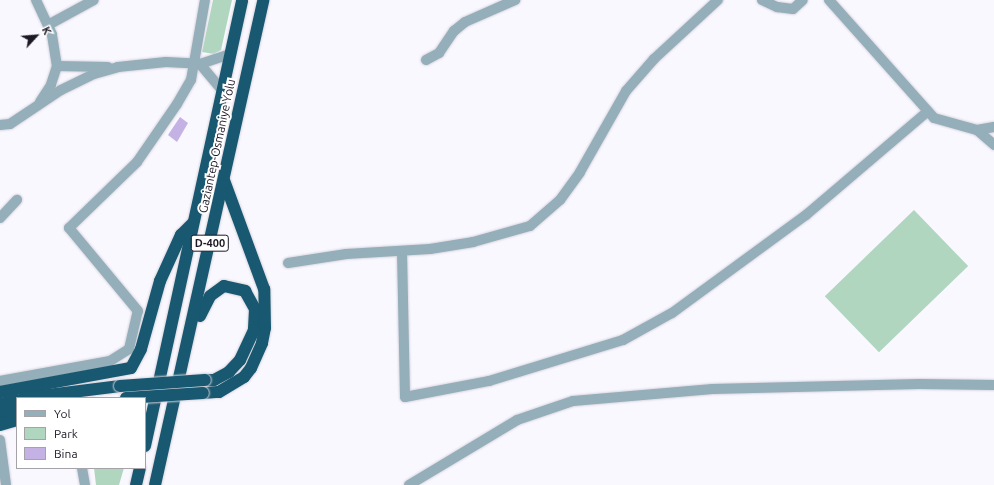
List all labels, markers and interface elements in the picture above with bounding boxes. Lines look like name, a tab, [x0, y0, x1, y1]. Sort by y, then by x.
north arrow	[16, 16, 56, 56]
text: K	[40, 25, 54, 37]
street label: Gaziantep-Osmaniye Yolu	[196, 78, 238, 214]
road number: D-400	[190, 234, 230, 252]
legend	[16, 397, 146, 469]
text: Yol	[54, 407, 71, 420]
text: Park	[54, 427, 78, 440]
text: Bina	[54, 447, 78, 460]

